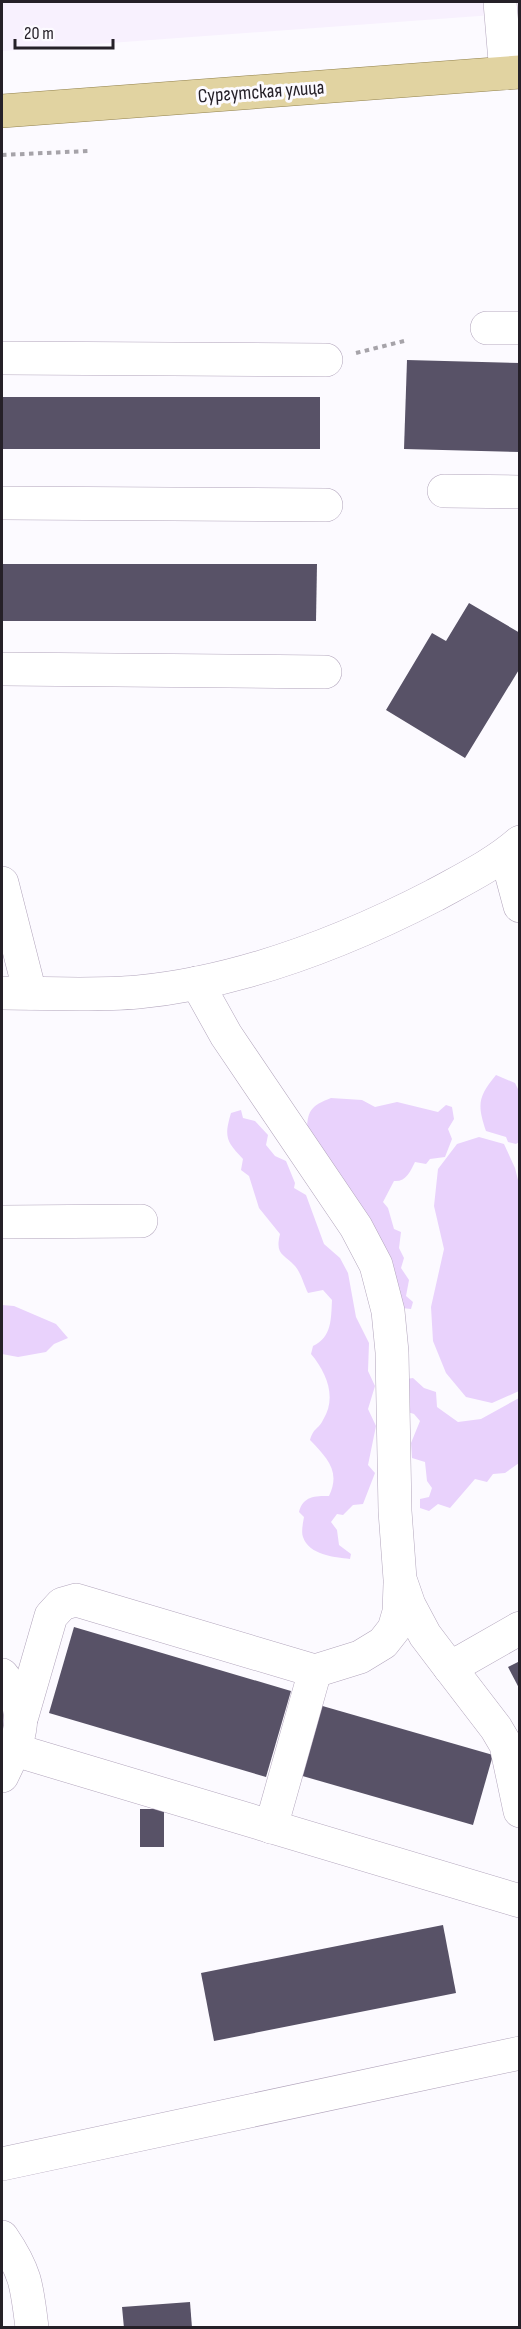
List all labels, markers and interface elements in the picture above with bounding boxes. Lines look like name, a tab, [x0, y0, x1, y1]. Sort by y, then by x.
scale bar	[15, 12, 112, 50]
text: 20 m	[24, 23, 54, 44]
street label: Сургутская улица	[197, 76, 325, 108]

